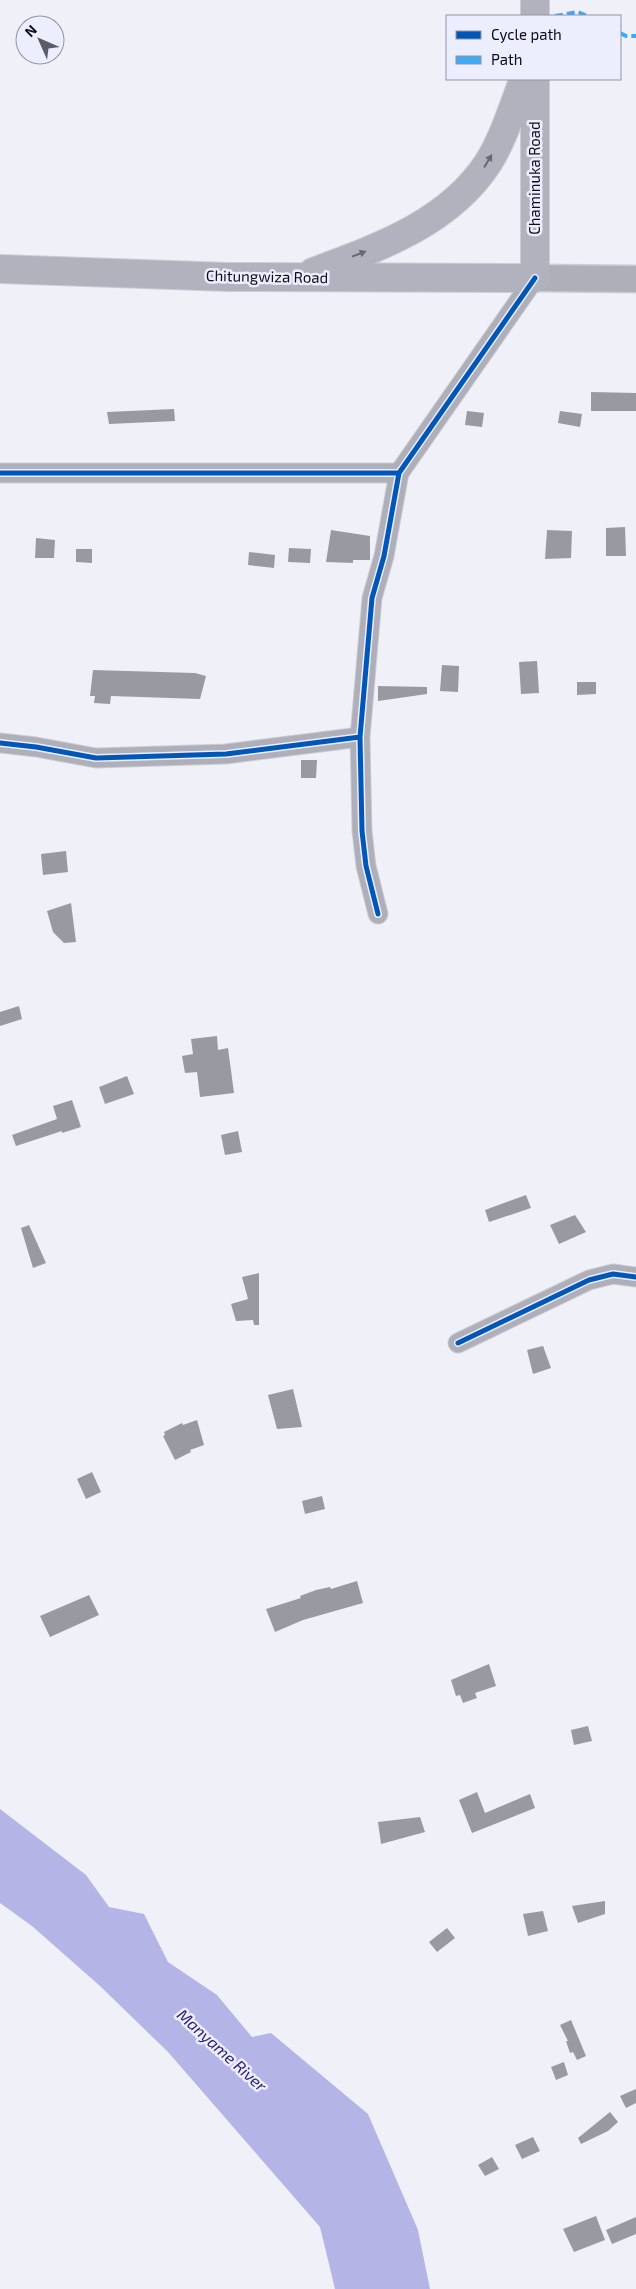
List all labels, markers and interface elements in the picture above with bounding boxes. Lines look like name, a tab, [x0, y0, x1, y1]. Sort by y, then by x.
north arrow	[15, 15, 65, 65]
legend	[446, 15, 621, 80]
text: N	[21, 21, 40, 40]
text: Cycle path	[491, 25, 562, 43]
text: Path	[491, 50, 522, 68]
street label: Chaminuka Road	[525, 121, 543, 235]
one-way arrow	[483, 154, 492, 167]
one-way arrow	[352, 250, 366, 258]
street label: Chitungwiza Road	[206, 266, 328, 286]
water label: Manyame River	[173, 2005, 271, 2096]

